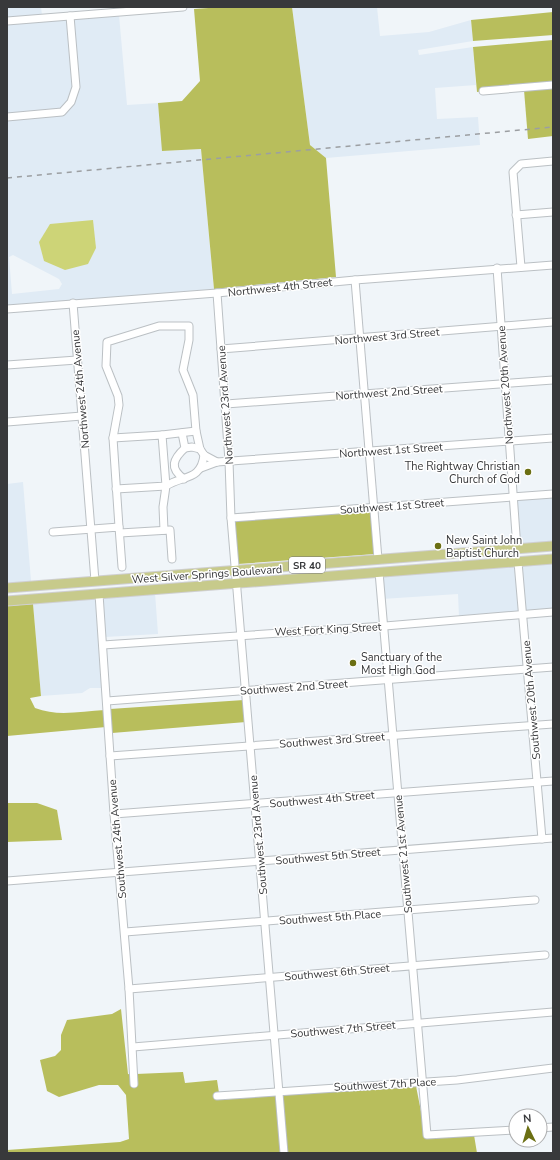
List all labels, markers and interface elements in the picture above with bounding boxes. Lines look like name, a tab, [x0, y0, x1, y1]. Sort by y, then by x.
street label: Northwest 4th Street	[227, 275, 333, 300]
street label: Northwest 3rd Street	[334, 324, 440, 349]
street label: Northwest 20th Avenue	[494, 325, 517, 445]
street label: Northwest 24th Avenue	[68, 329, 93, 449]
street label: Northwest 23rd Avenue	[214, 345, 237, 465]
street label: Northwest 2nd Street	[335, 381, 443, 404]
street label: Northwest 1st Street	[339, 439, 444, 462]
place label: The Rightway Christian Church of God	[405, 459, 520, 487]
marker: The Rightway Christian Church of God	[523, 467, 533, 477]
street label: Southwest 1st Street	[339, 495, 445, 518]
place label: New Saint John Baptist Church	[446, 533, 522, 561]
marker: New Saint John Baptist Church	[433, 541, 443, 551]
road number: SR 40	[289, 557, 325, 573]
street label: West Silver Springs Boulevard	[131, 562, 283, 587]
street label: West Fort King Street	[274, 619, 382, 640]
street label: Southwest 20th Avenue	[519, 640, 544, 760]
place label: Sanctuary of the Most High God	[361, 650, 442, 678]
marker: Sanctuary of the Most High God	[348, 658, 358, 668]
street label: Southwest 2nd Street	[240, 676, 349, 699]
street label: Southwest 3rd Street	[279, 729, 385, 752]
street label: Southwest 23rd Avenue	[246, 775, 271, 895]
street label: Southwest 24th Avenue	[105, 779, 130, 899]
street label: Southwest 4th Street	[269, 787, 375, 812]
street label: Southwest 21st Avenue	[391, 794, 416, 914]
street label: Southwest 5th Street	[275, 844, 381, 869]
street label: Southwest 5th Place	[278, 906, 382, 929]
street label: Southwest 6th Street	[284, 960, 390, 985]
street label: Southwest 7th Street	[290, 1017, 396, 1042]
street label: Southwest 7th Place	[333, 1074, 437, 1095]
north arrow	[508, 1108, 548, 1148]
text: N	[522, 1111, 532, 1126]

